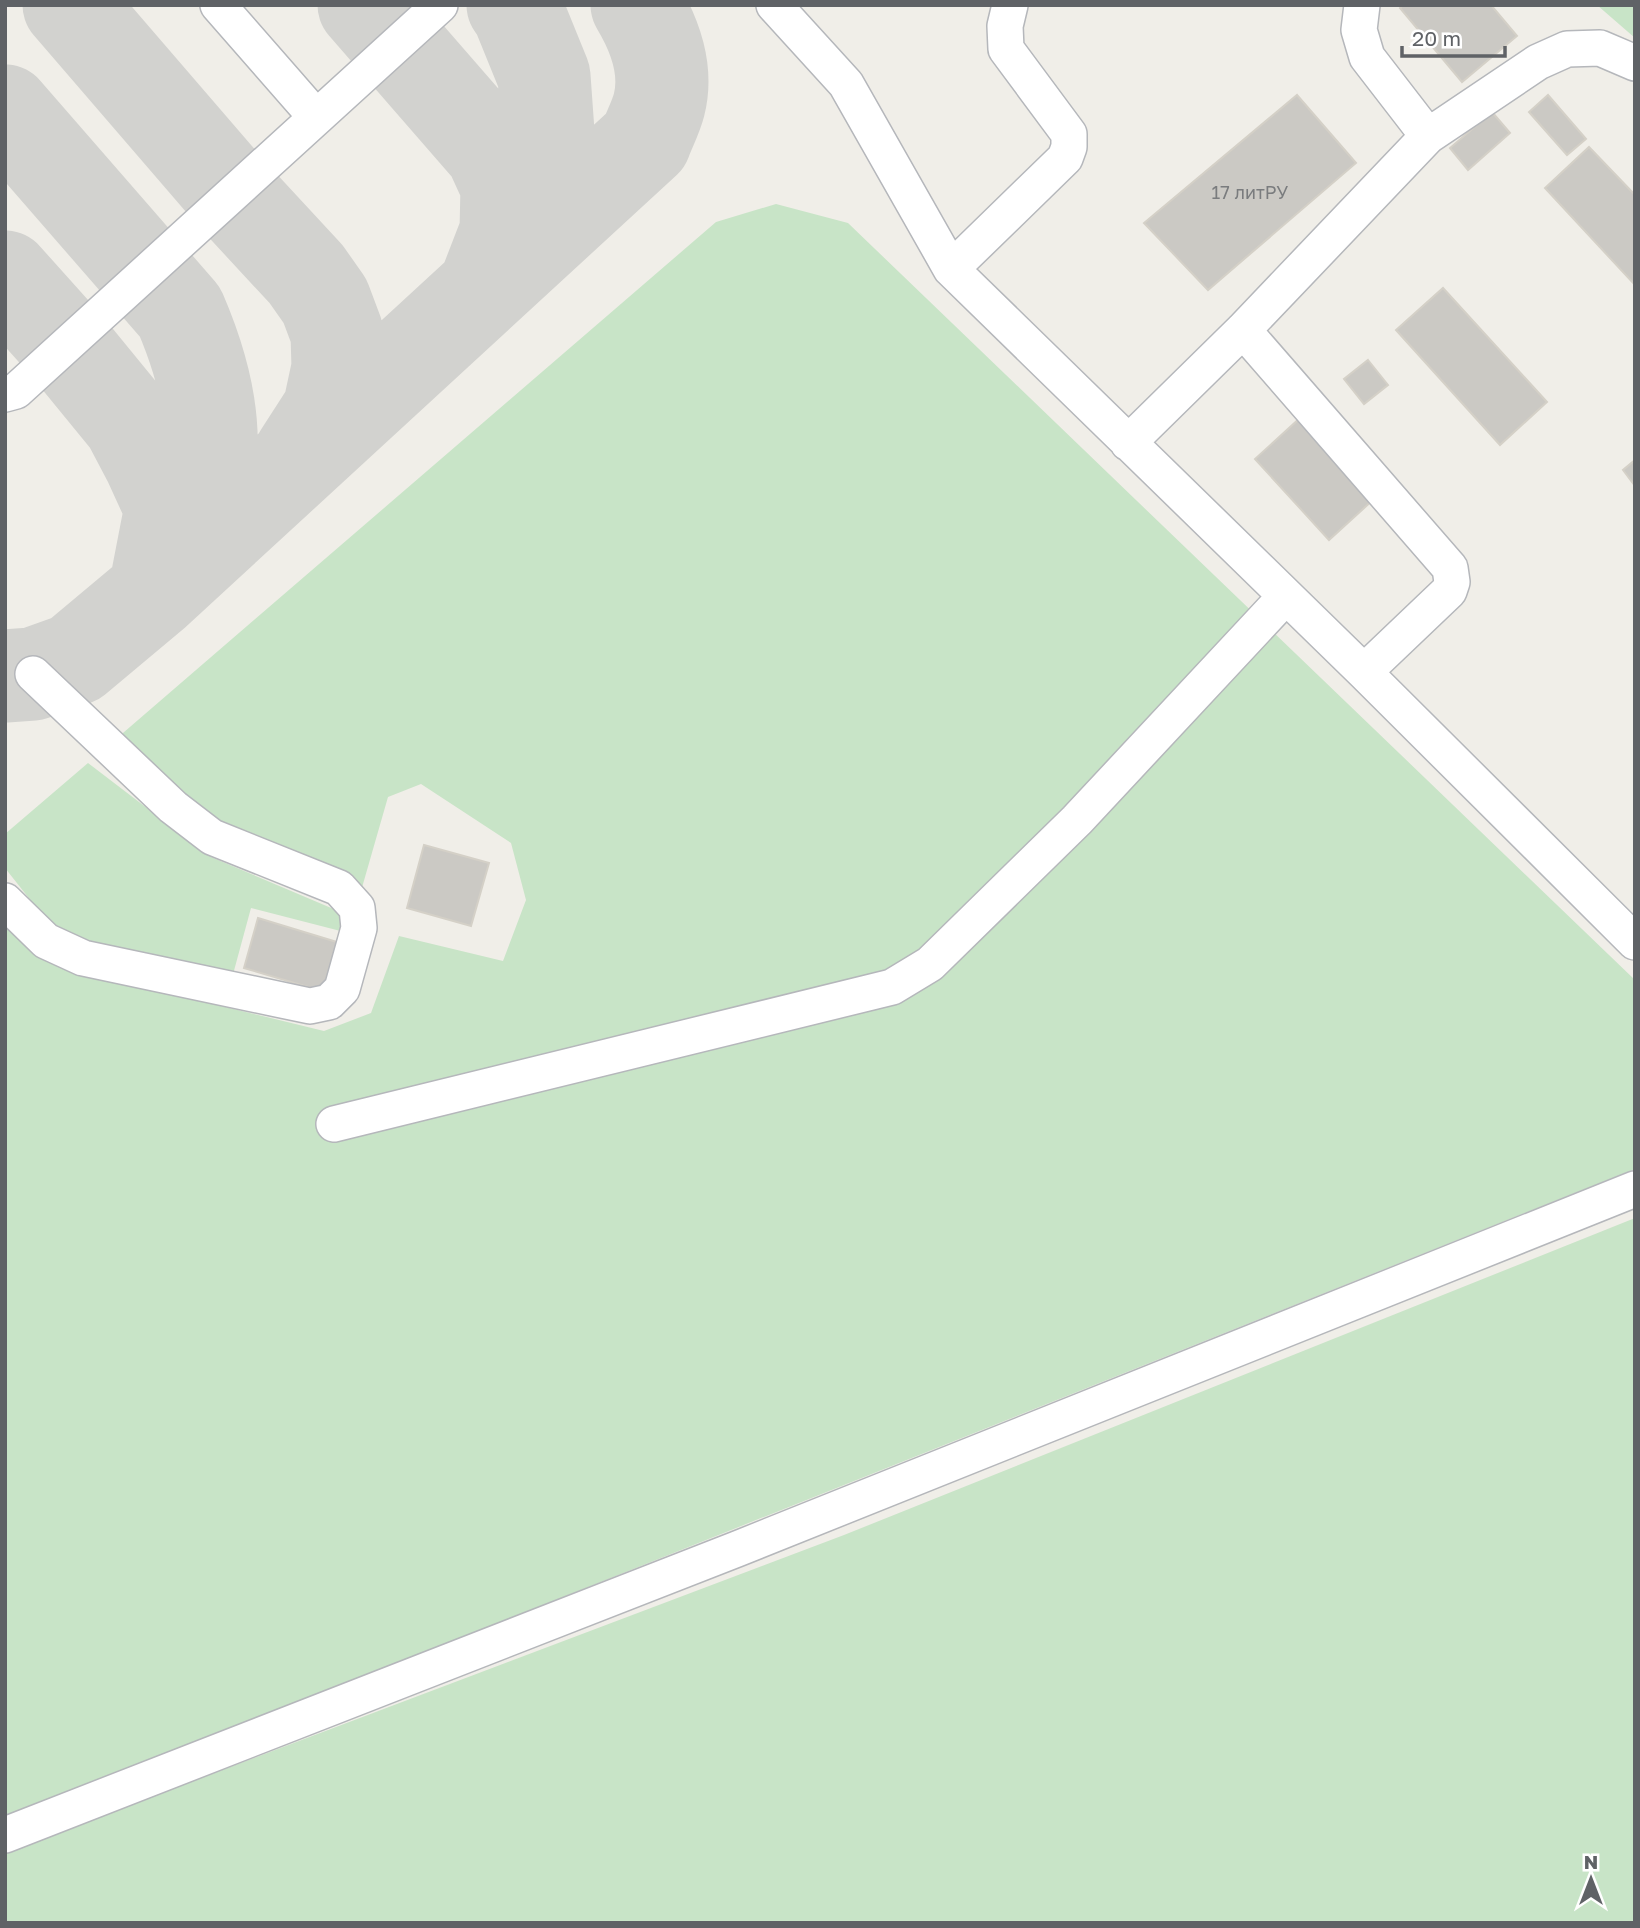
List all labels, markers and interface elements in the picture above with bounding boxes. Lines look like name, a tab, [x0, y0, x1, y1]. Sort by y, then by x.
scale bar	[1402, 14, 1505, 58]
text: 20 m	[1412, 25, 1461, 51]
house number: 17 литРУ	[1212, 181, 1288, 203]
north arrow	[1556, 1844, 1626, 1914]
text: N	[1584, 1850, 1598, 1873]

